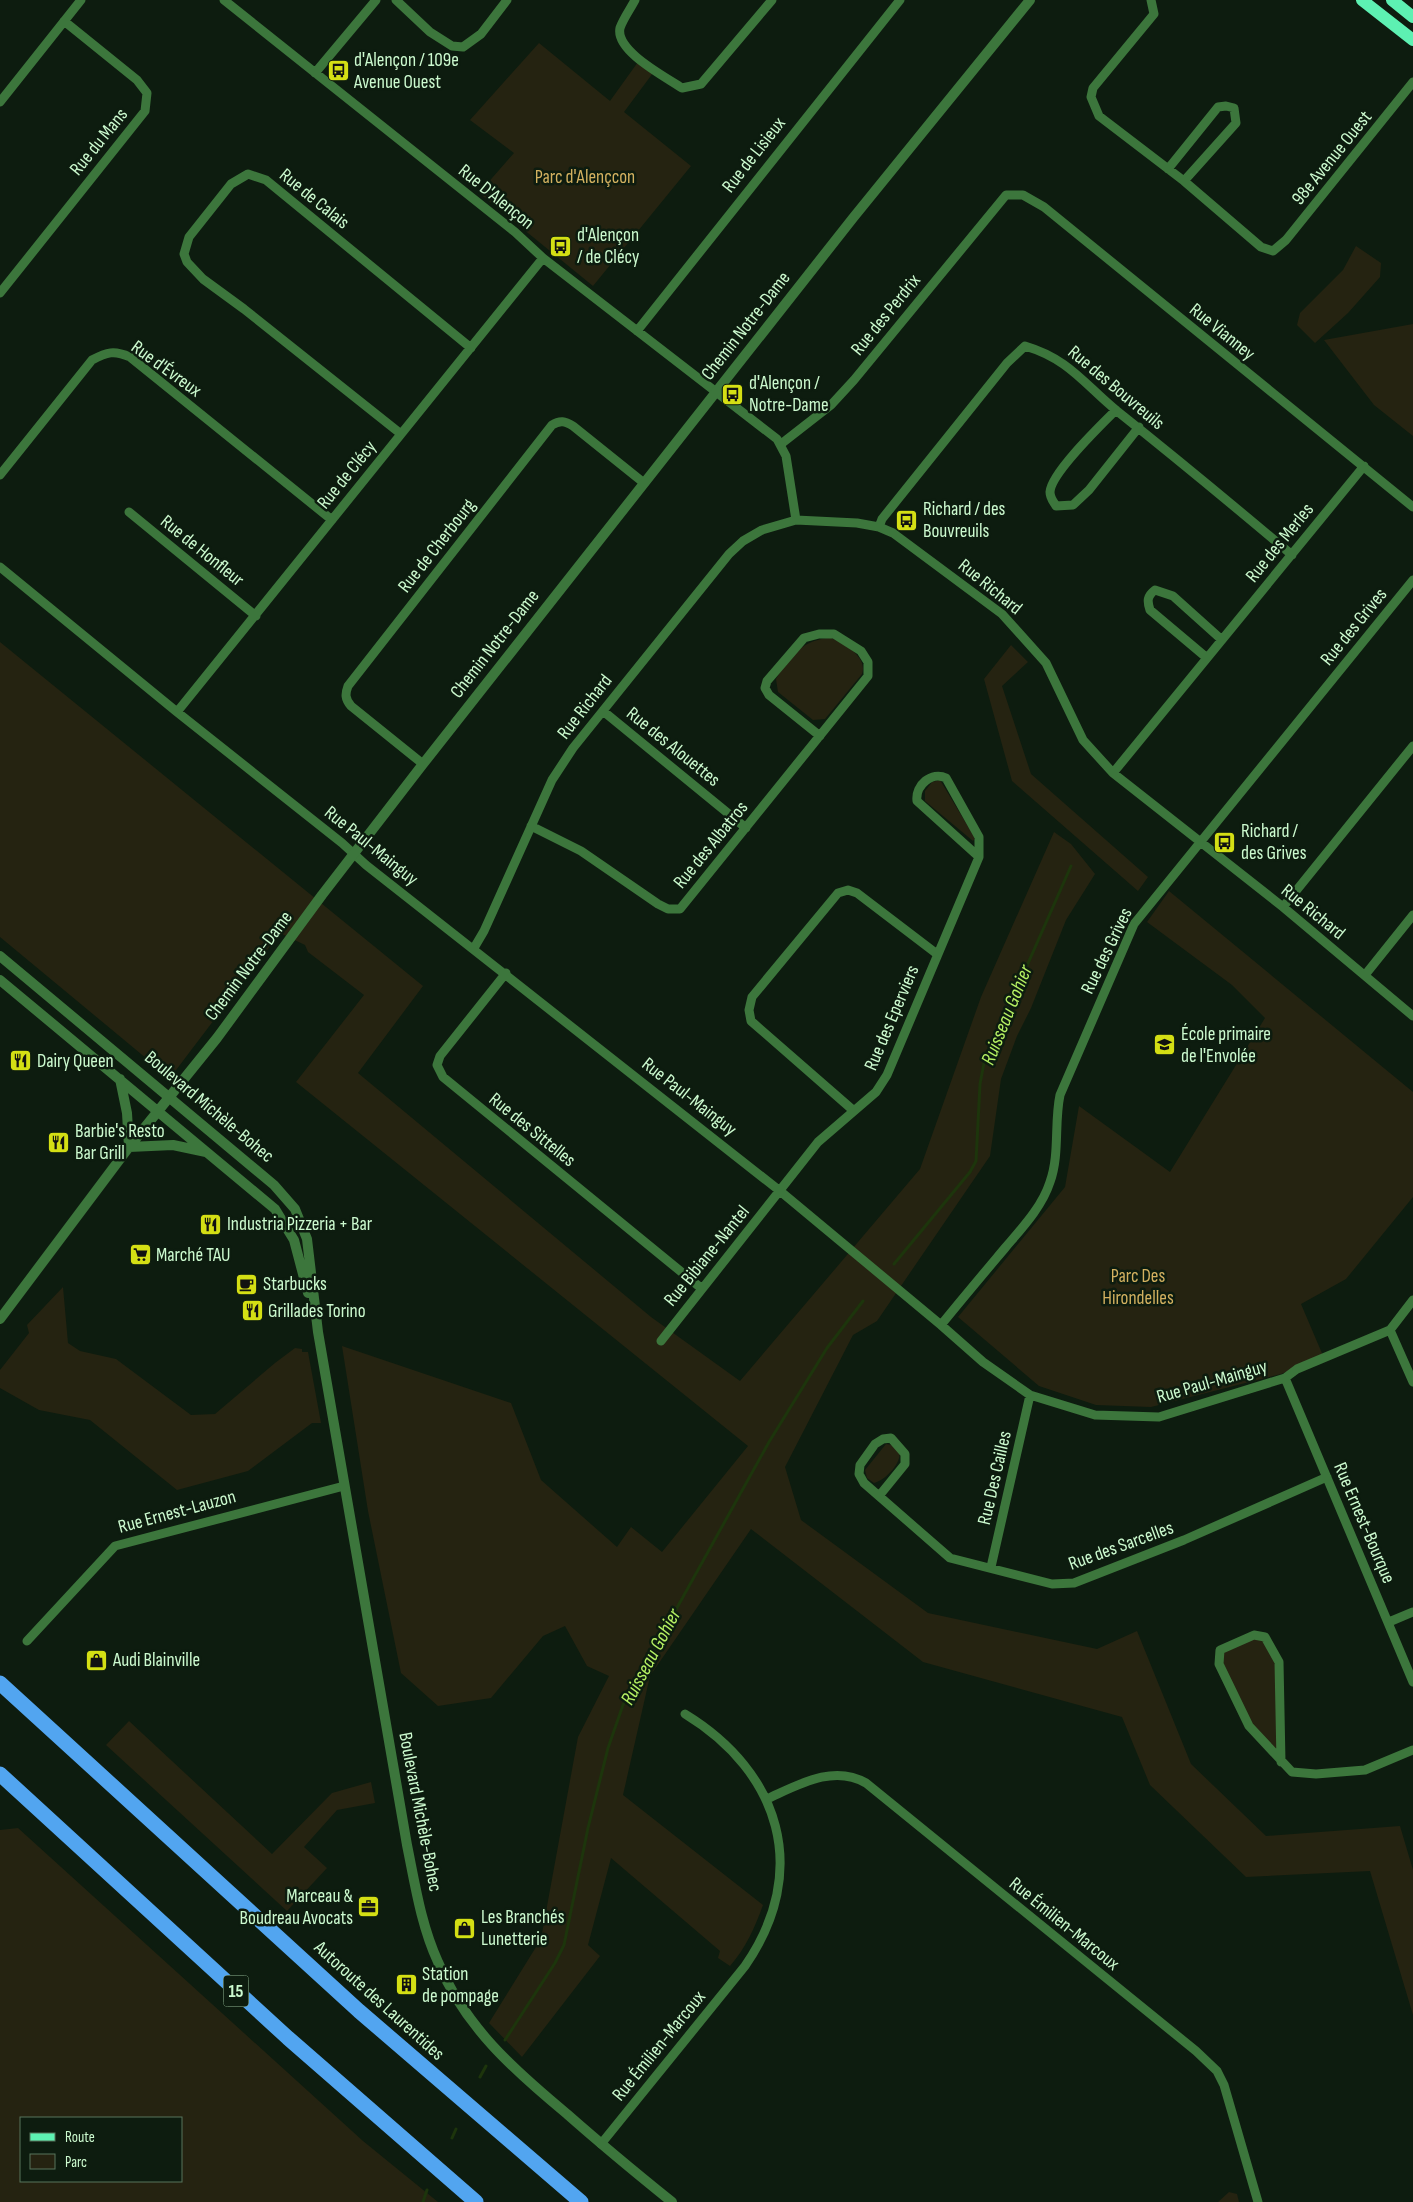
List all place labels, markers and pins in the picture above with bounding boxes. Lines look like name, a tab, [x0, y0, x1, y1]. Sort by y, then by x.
place label: d'Alençon / 109e Avenue Ouest	[353, 49, 459, 94]
bus stop icon: d'Alençon / 109e Avenue Ouest	[326, 59, 350, 83]
place label: d'Alençon / de Clécy	[577, 224, 640, 269]
bus stop icon: d'Alençon / de Clécy	[549, 234, 573, 258]
place label: d'Alençon / Notre-Dame	[749, 372, 829, 417]
bus stop icon: d'Alençon / Notre-Dame	[721, 382, 745, 406]
place label: Richard / des Bouvreuils	[923, 498, 1006, 543]
bus stop icon: Richard / des Bouvreuils	[895, 508, 919, 532]
place label: Richard / des Grives	[1241, 820, 1307, 865]
bus stop icon: Richard / des Grives	[1213, 830, 1237, 854]
place label: École primaire de l'Envolée	[1181, 1023, 1271, 1068]
school or university icon: École primaire de l'Envolée	[1153, 1033, 1177, 1057]
restaurant icon: Dairy Queen	[9, 1049, 33, 1073]
place label: Dairy Queen	[37, 1050, 114, 1073]
place label: Barbie's Resto Bar Grill	[75, 1120, 165, 1165]
restaurant icon: Barbie's Resto Bar Grill	[47, 1130, 71, 1154]
restaurant icon: Industria Pizzeria + Bar	[199, 1212, 223, 1236]
place label: Industria Pizzeria + Bar	[227, 1213, 373, 1236]
supermarket icon: Marché TAU	[128, 1243, 152, 1267]
place label: Marché TAU	[156, 1244, 230, 1267]
cafe icon: Starbucks	[235, 1272, 259, 1296]
place label: Starbucks	[263, 1273, 327, 1296]
restaurant icon: Grillades Torino	[240, 1299, 264, 1323]
place label: Grillades Torino	[268, 1300, 366, 1323]
shop icon: Audi Blainville	[85, 1648, 109, 1672]
place label: Audi Blainville	[112, 1649, 200, 1672]
place label: Marceau & Boudreau Avocats	[240, 1885, 353, 1930]
office icon: Marceau & Boudreau Avocats	[357, 1895, 381, 1919]
place label: Les Branchés Lunetterie	[481, 1906, 565, 1951]
shop icon: Les Branchés Lunetterie	[453, 1916, 477, 1940]
place label: Station de pompage	[422, 1963, 499, 2008]
building icon: Station de pompage	[394, 1973, 418, 1997]

